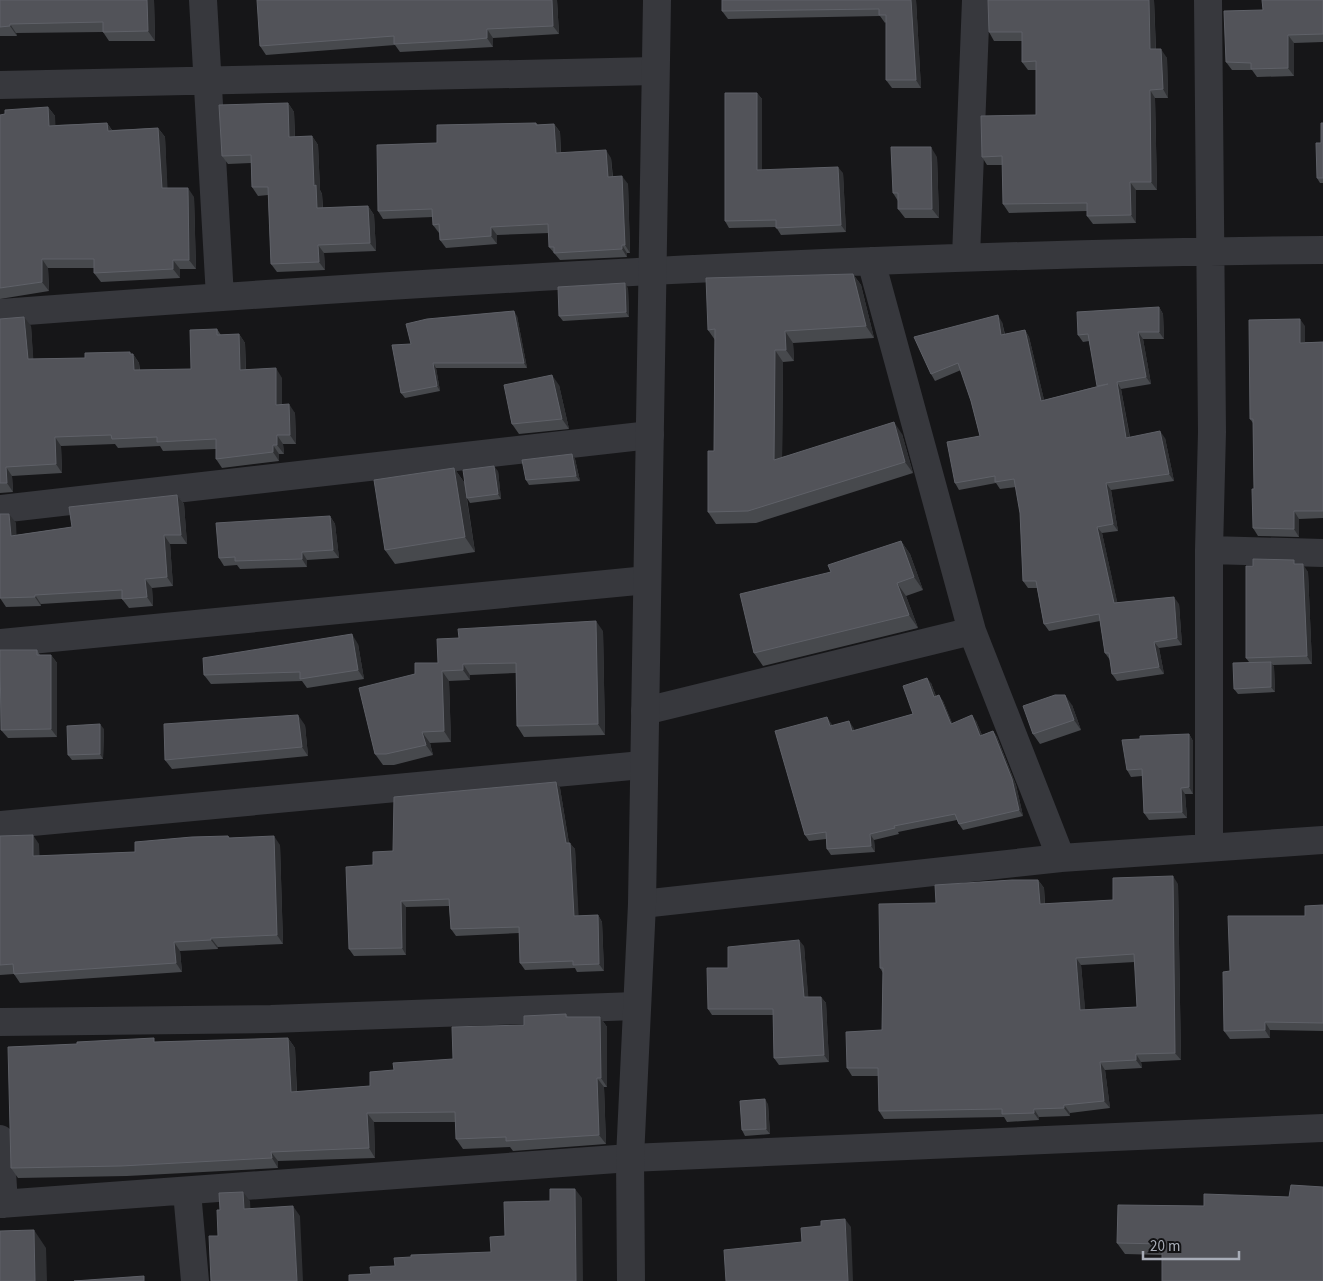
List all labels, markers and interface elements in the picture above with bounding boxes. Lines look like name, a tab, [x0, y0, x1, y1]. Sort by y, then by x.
scale bar	[1143, 1228, 1239, 1260]
text: 20 m	[1150, 1236, 1180, 1257]

